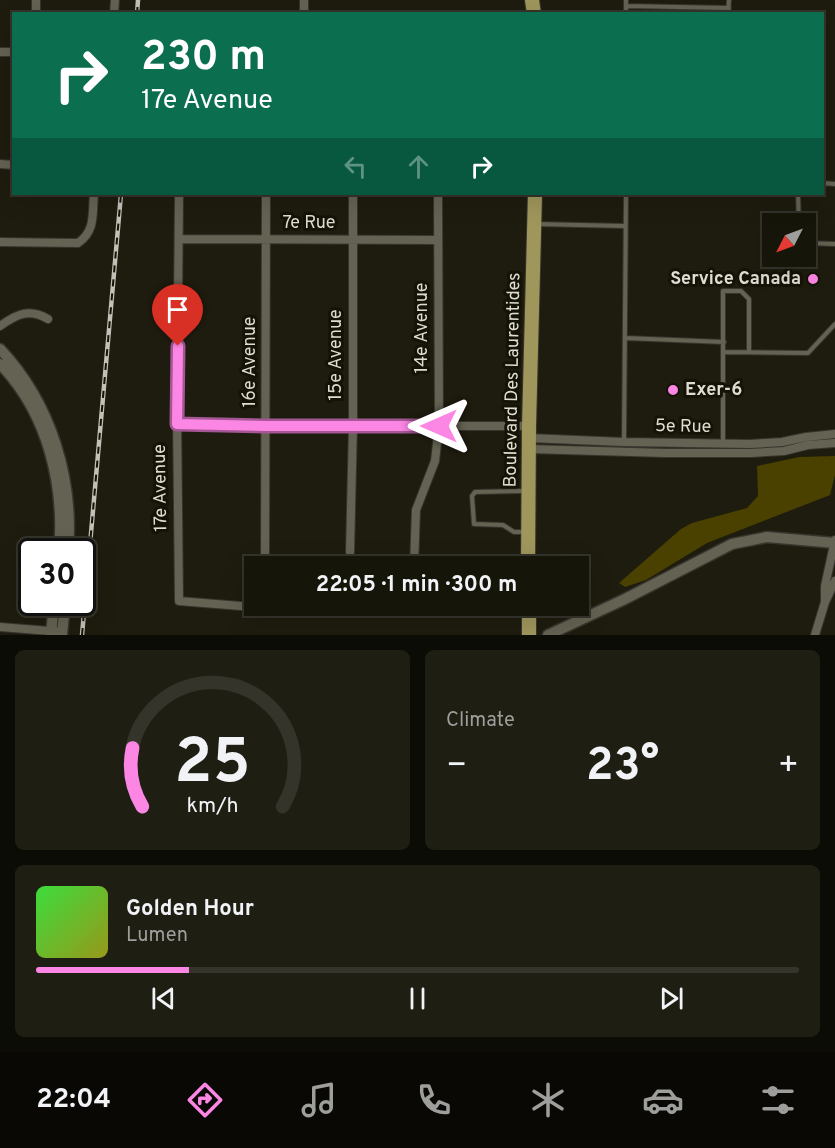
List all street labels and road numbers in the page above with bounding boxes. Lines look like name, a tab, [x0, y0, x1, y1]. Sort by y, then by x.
street label: 7e Rue	[282, 212, 336, 235]
street label: Boulevard Des Laurentides	[500, 272, 526, 488]
street label: 14e Avenue	[411, 283, 434, 373]
street label: 15e Avenue	[325, 309, 348, 401]
street label: 16e Avenue	[239, 317, 262, 407]
street label: 5e Rue	[655, 415, 711, 439]
street label: 17e Avenue	[149, 444, 173, 532]

